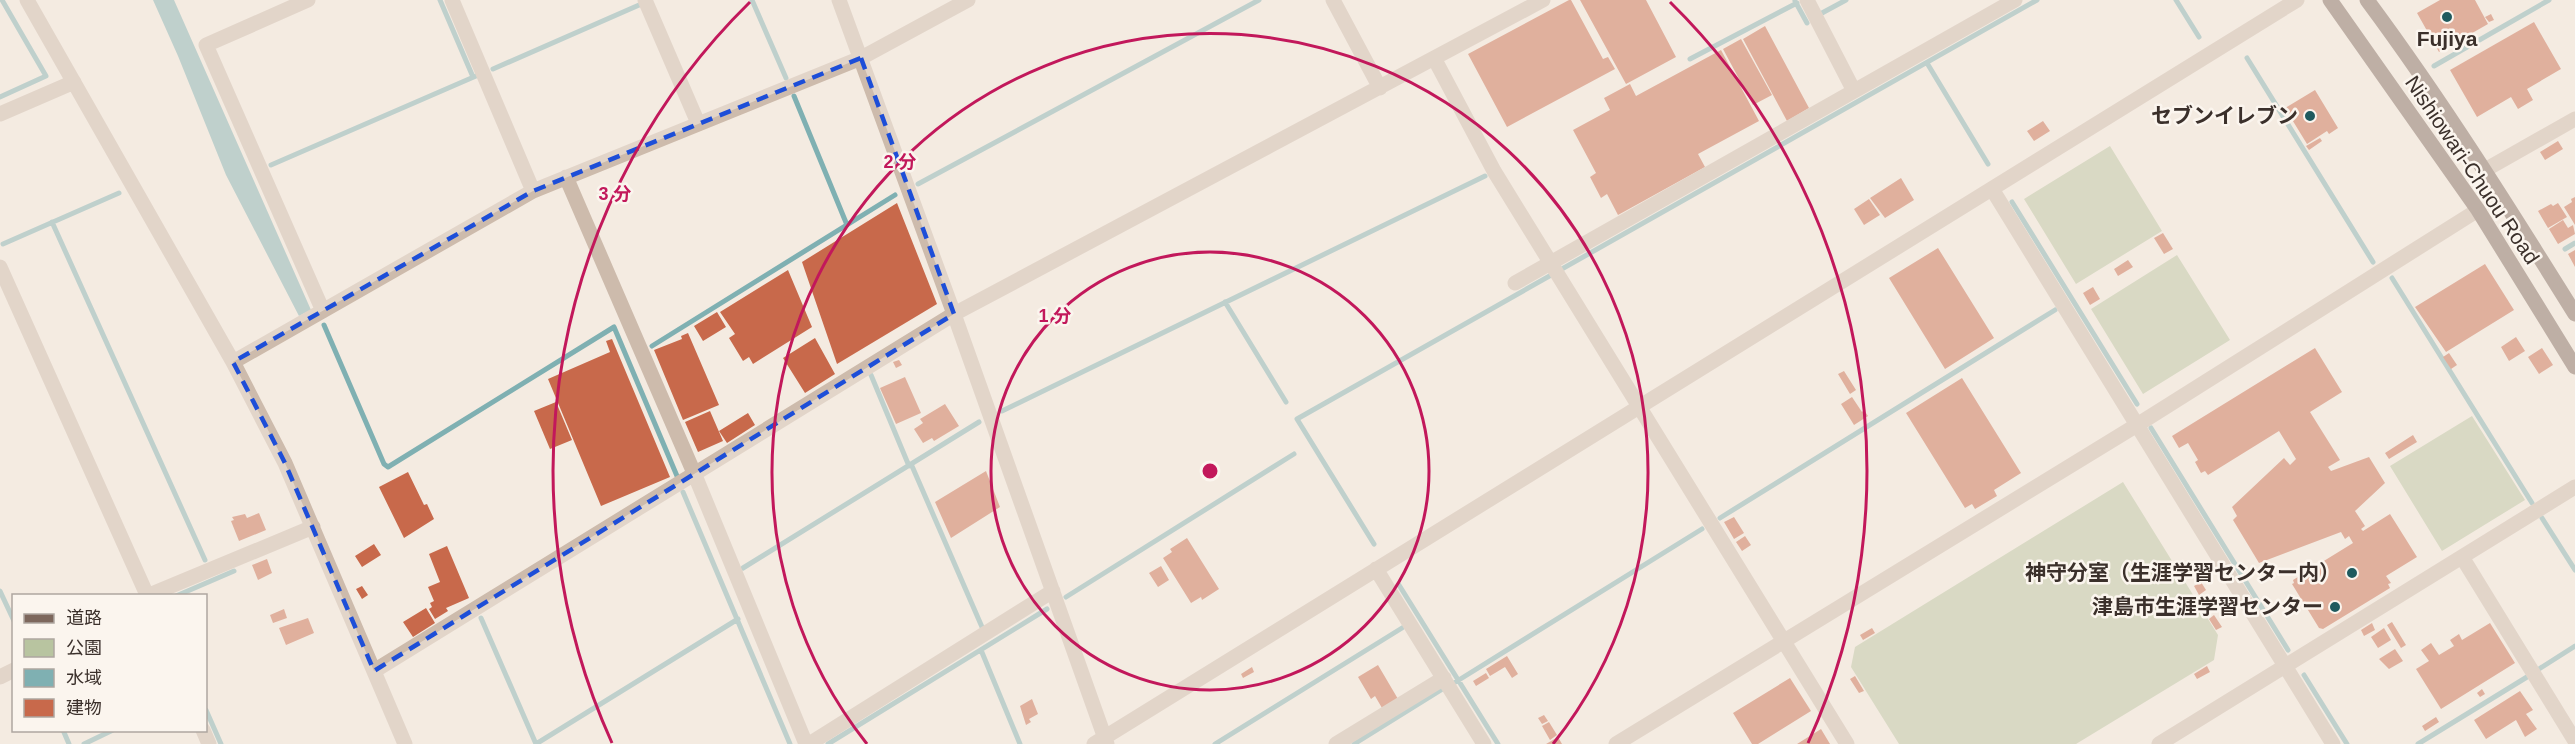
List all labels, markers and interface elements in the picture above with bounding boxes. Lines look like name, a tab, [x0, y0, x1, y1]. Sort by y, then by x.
marker: Fujiya	[2440, 10, 2454, 24]
place label: Fujiya	[2417, 27, 2478, 50]
street label: Nishiowari-Chuou Road	[2401, 71, 2544, 268]
place label: セブンイレブン	[2151, 104, 2298, 127]
marker: セブンイレブン	[2303, 109, 2317, 123]
text: 2 分	[883, 152, 917, 172]
text: 3 分	[598, 184, 632, 204]
text: 1 分	[1038, 306, 1072, 326]
centre of rings	[1200, 461, 1220, 481]
place label: 神守分室（生涯学習センター内）	[2025, 561, 2340, 584]
marker: 神守分室（生涯学習センター内）	[2345, 566, 2359, 580]
legend	[12, 594, 207, 732]
place label: 津島市生涯学習センター	[2092, 595, 2323, 618]
marker: 津島市生涯学習センター	[2328, 600, 2342, 614]
text: 道路	[66, 608, 102, 628]
text: 公園	[66, 638, 102, 658]
text: 水域	[66, 668, 102, 688]
text: 建物	[66, 698, 102, 718]

